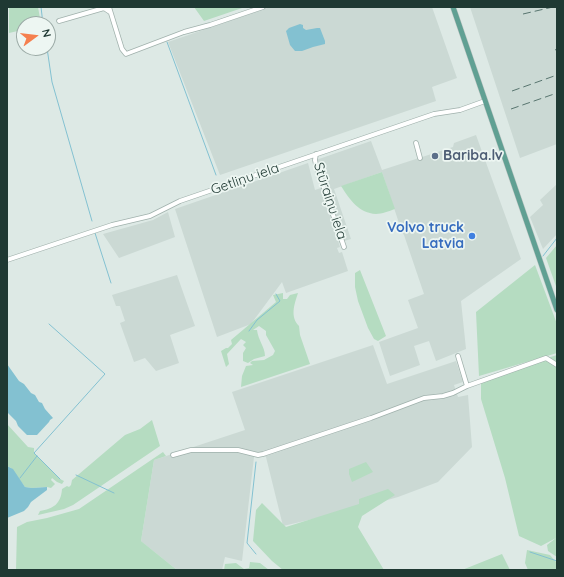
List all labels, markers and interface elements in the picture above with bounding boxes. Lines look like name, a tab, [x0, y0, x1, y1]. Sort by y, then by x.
north arrow	[16, 16, 56, 56]
text: N	[39, 27, 54, 39]
place label: Bariba.lv	[443, 148, 503, 164]
marker: Bariba.lv	[430, 151, 440, 161]
street label: Getliņu iela	[209, 159, 281, 199]
street label: Stūraiņu iela	[310, 160, 350, 242]
place label: Volvo truck Latvia	[387, 220, 464, 252]
marker: Volvo truck Latvia	[467, 231, 477, 241]

